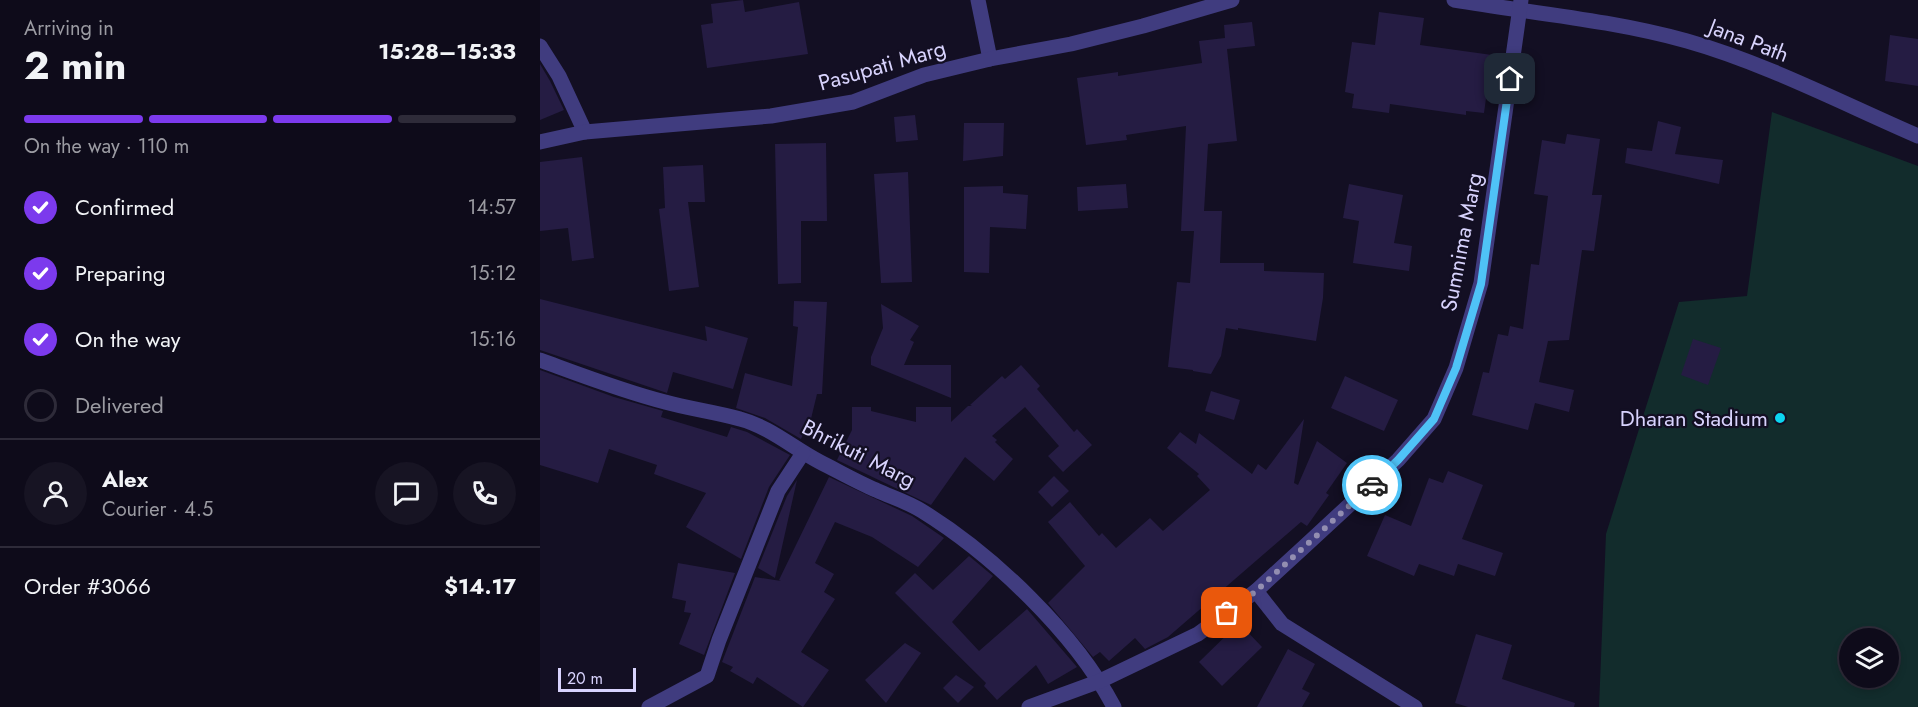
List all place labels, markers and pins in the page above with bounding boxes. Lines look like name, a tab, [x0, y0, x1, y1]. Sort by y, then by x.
pin	[1484, 53, 1535, 104]
place label: Dharan Stadium	[1620, 402, 1768, 434]
marker: Dharan Stadium	[1773, 411, 1787, 425]
pin	[1201, 587, 1252, 638]

